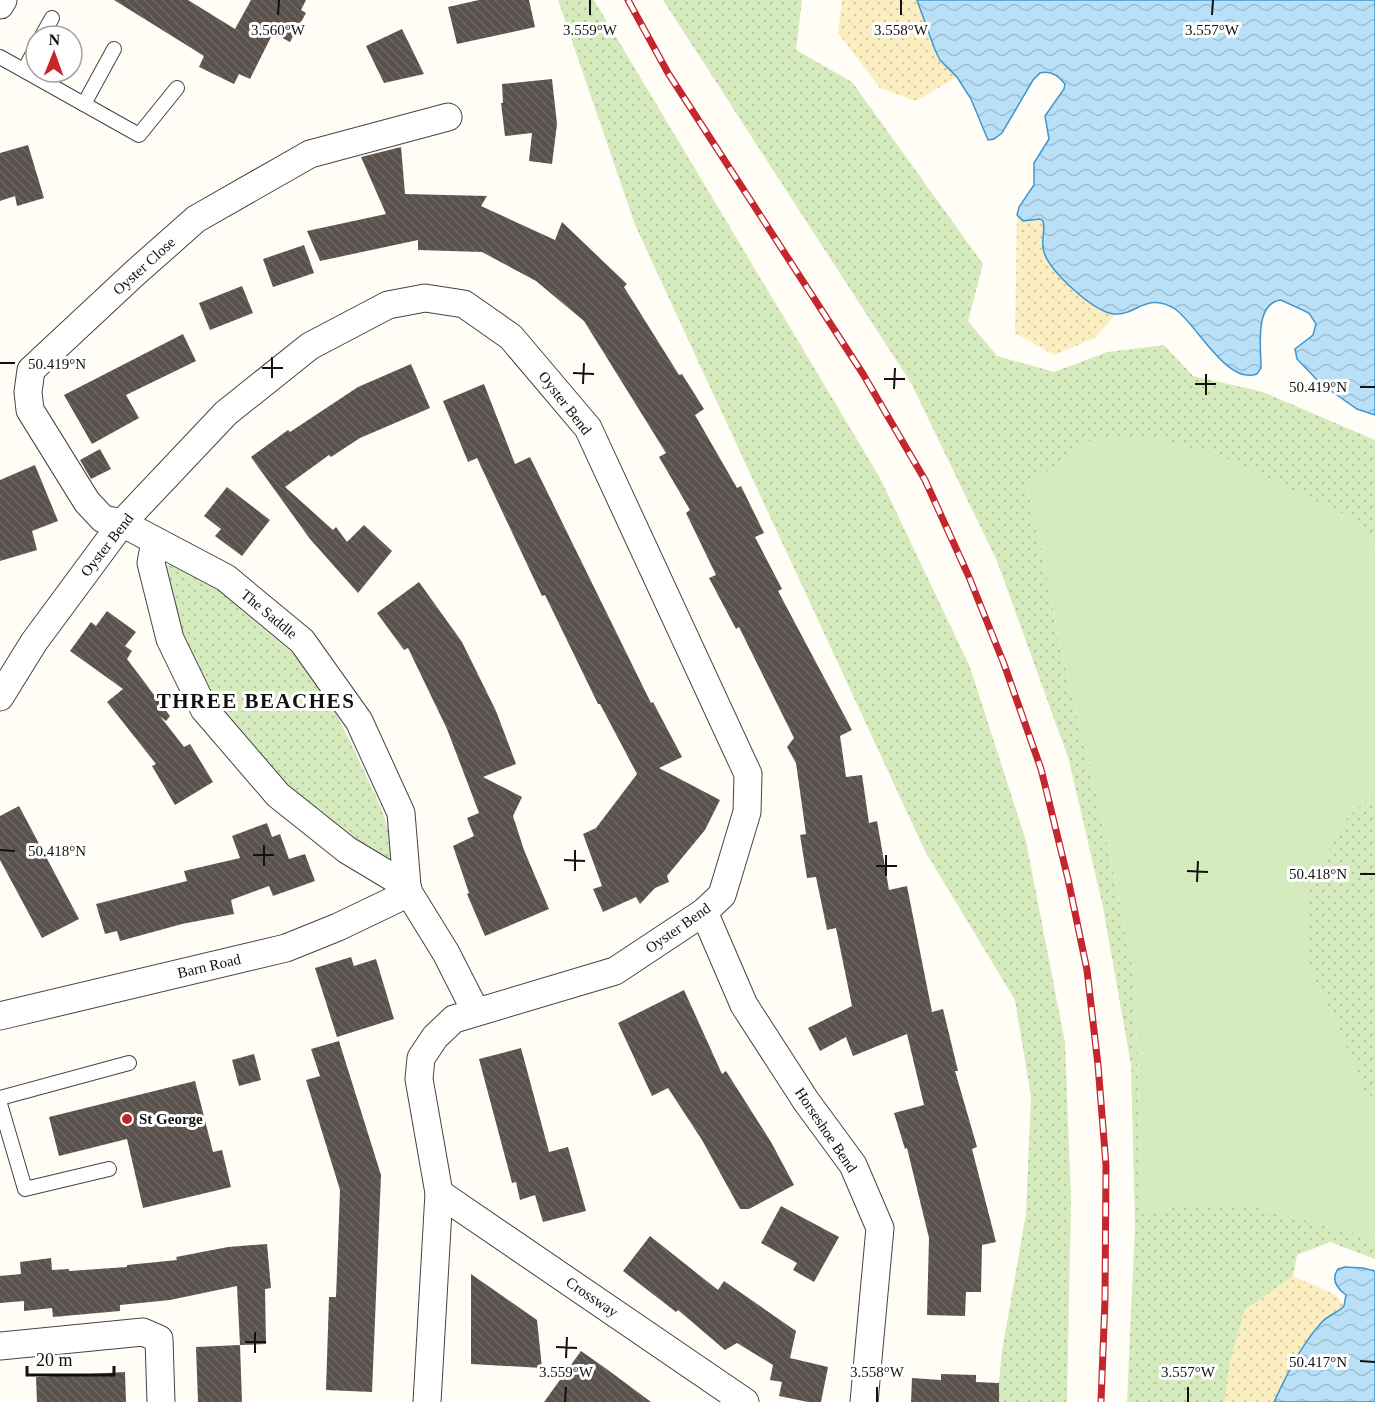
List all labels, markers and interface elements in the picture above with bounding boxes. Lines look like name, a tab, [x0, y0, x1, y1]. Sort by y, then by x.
text: 3.560°W	[251, 22, 306, 38]
text: 3.559°W	[563, 22, 618, 38]
text: 3.558°W	[874, 22, 929, 38]
text: 3.557°W	[1185, 22, 1240, 38]
north arrow	[24, 24, 84, 84]
text: N	[48, 31, 61, 48]
street label: Oyster Close	[110, 234, 179, 298]
text: 50.419°N	[28, 356, 86, 372]
street label: Oyster Bend	[535, 368, 595, 438]
text: 50.419°N	[1289, 379, 1347, 395]
street label: Oyster Bend	[77, 510, 137, 580]
street label: The Saddle	[238, 586, 300, 642]
district label: THREE BEACHES	[157, 689, 355, 713]
text: 50.418°N	[28, 843, 86, 859]
text: 50.418°N	[1289, 866, 1347, 882]
street label: Oyster Bend	[643, 900, 714, 956]
street label: Barn Road	[176, 951, 243, 981]
street label: Horseshoe Bend	[792, 1085, 861, 1176]
place label: St George	[139, 1111, 203, 1127]
marker: St George	[120, 1112, 134, 1126]
street label: Crossway	[563, 1274, 621, 1320]
scale bar	[27, 1339, 114, 1377]
text: 20 m	[36, 1350, 73, 1370]
text: 50.417°N	[1289, 1354, 1347, 1370]
text: 3.559°W	[539, 1364, 594, 1380]
text: 3.558°W	[850, 1364, 905, 1380]
text: 3.557°W	[1161, 1364, 1216, 1380]

